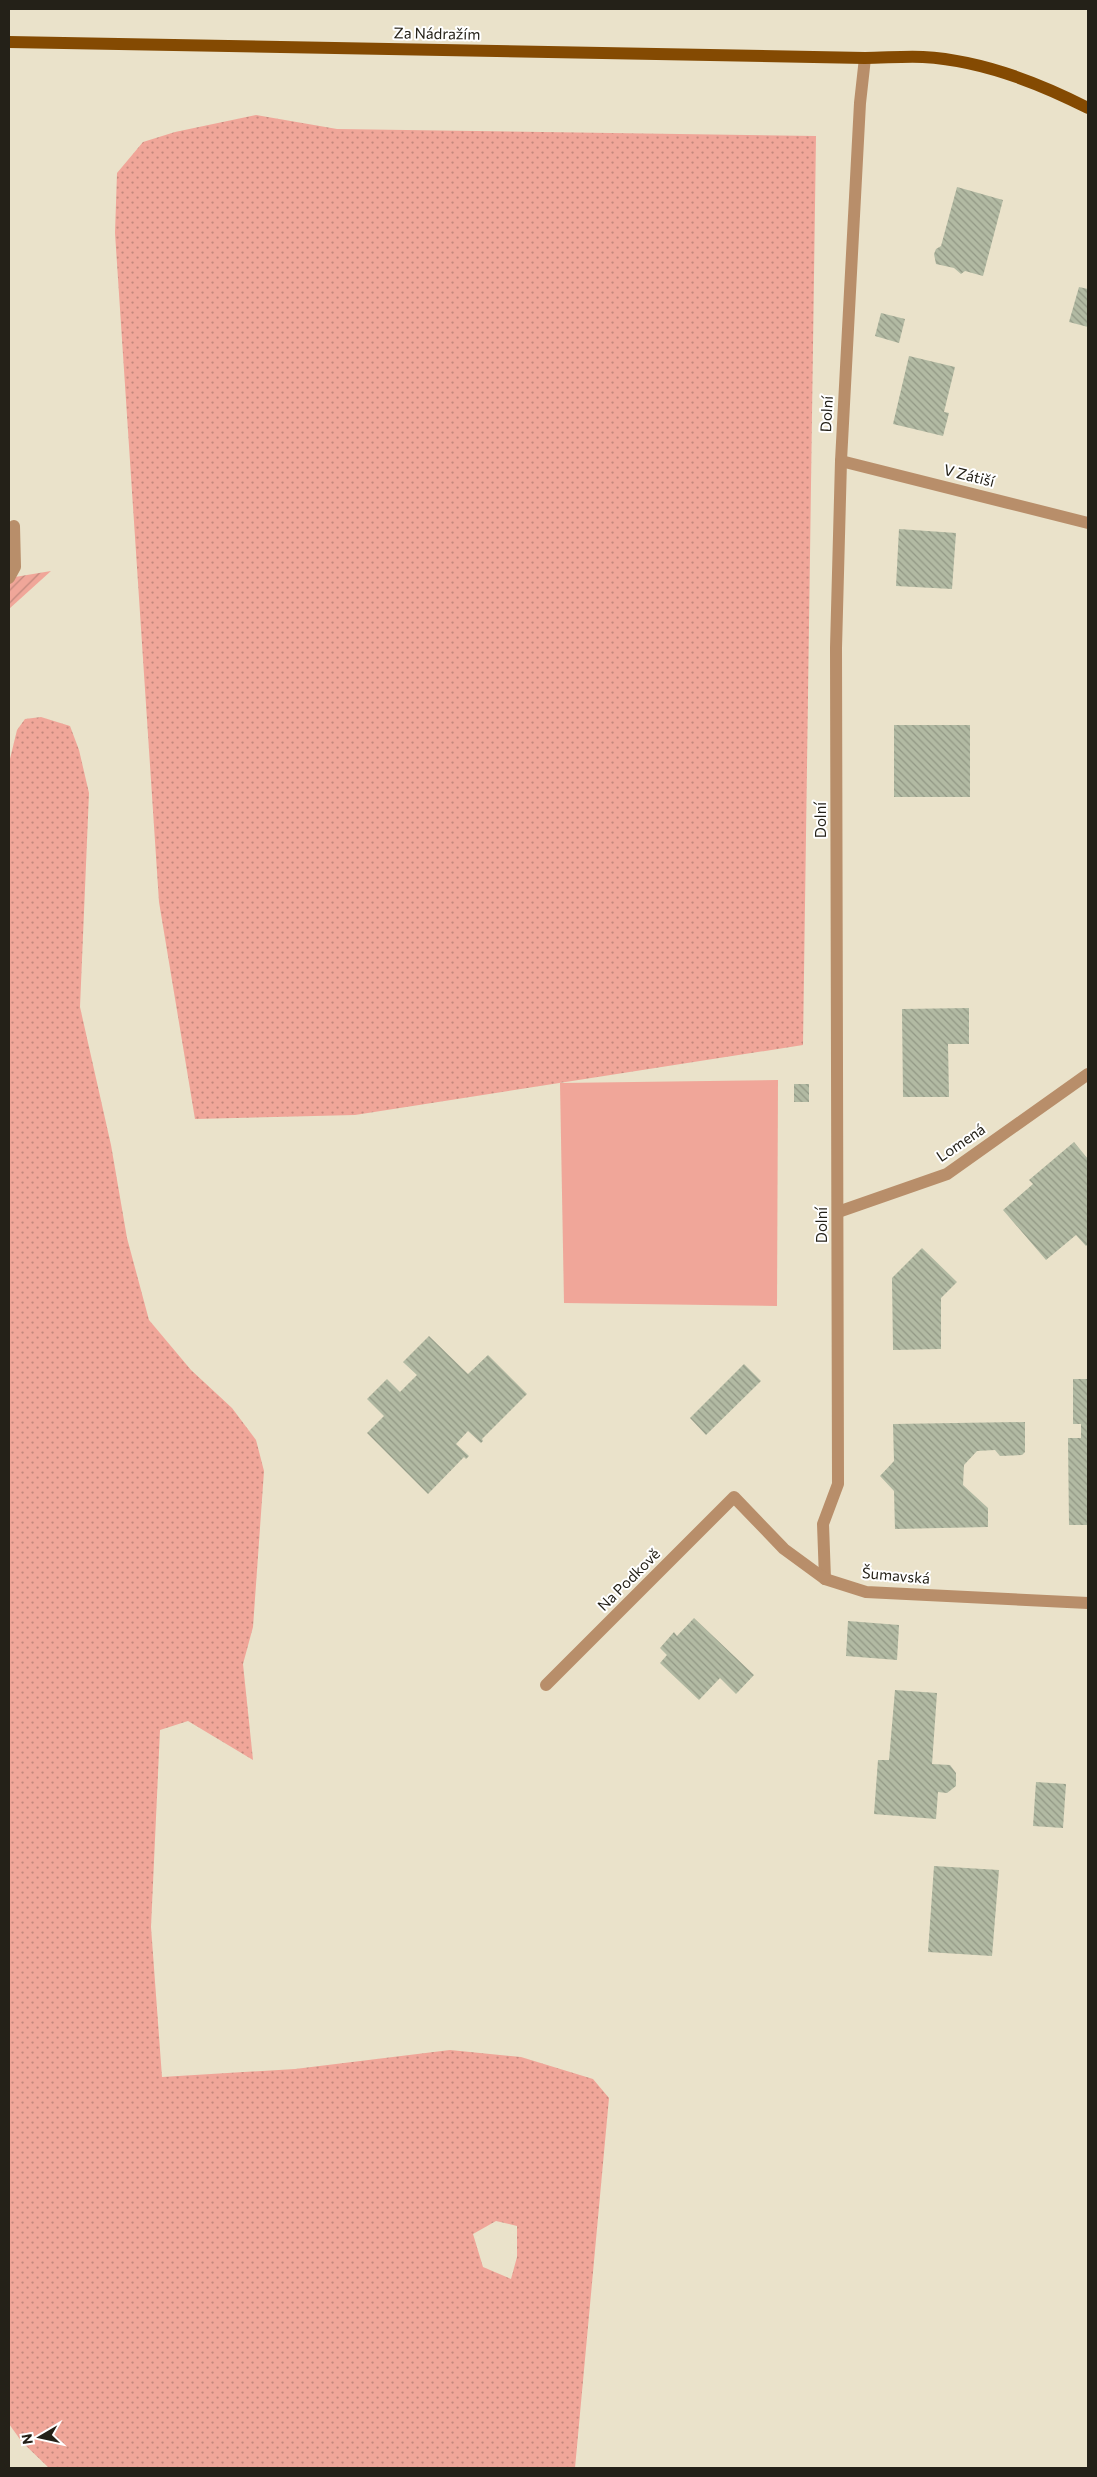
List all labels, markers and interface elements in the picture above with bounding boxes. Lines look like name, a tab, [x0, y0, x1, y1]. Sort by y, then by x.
street label: Za Nádražím	[394, 23, 480, 43]
street label: Dolní	[816, 394, 836, 433]
street label: V Zátiší	[942, 460, 998, 490]
street label: Dolní	[811, 801, 829, 838]
street label: Lomená	[933, 1119, 988, 1165]
street label: Dolní	[812, 1206, 830, 1243]
street label: Na Podkově	[593, 1544, 663, 1614]
street label: Šumavská	[861, 1562, 931, 1587]
north arrow	[15, 2412, 65, 2462]
text: N	[17, 2433, 36, 2446]

